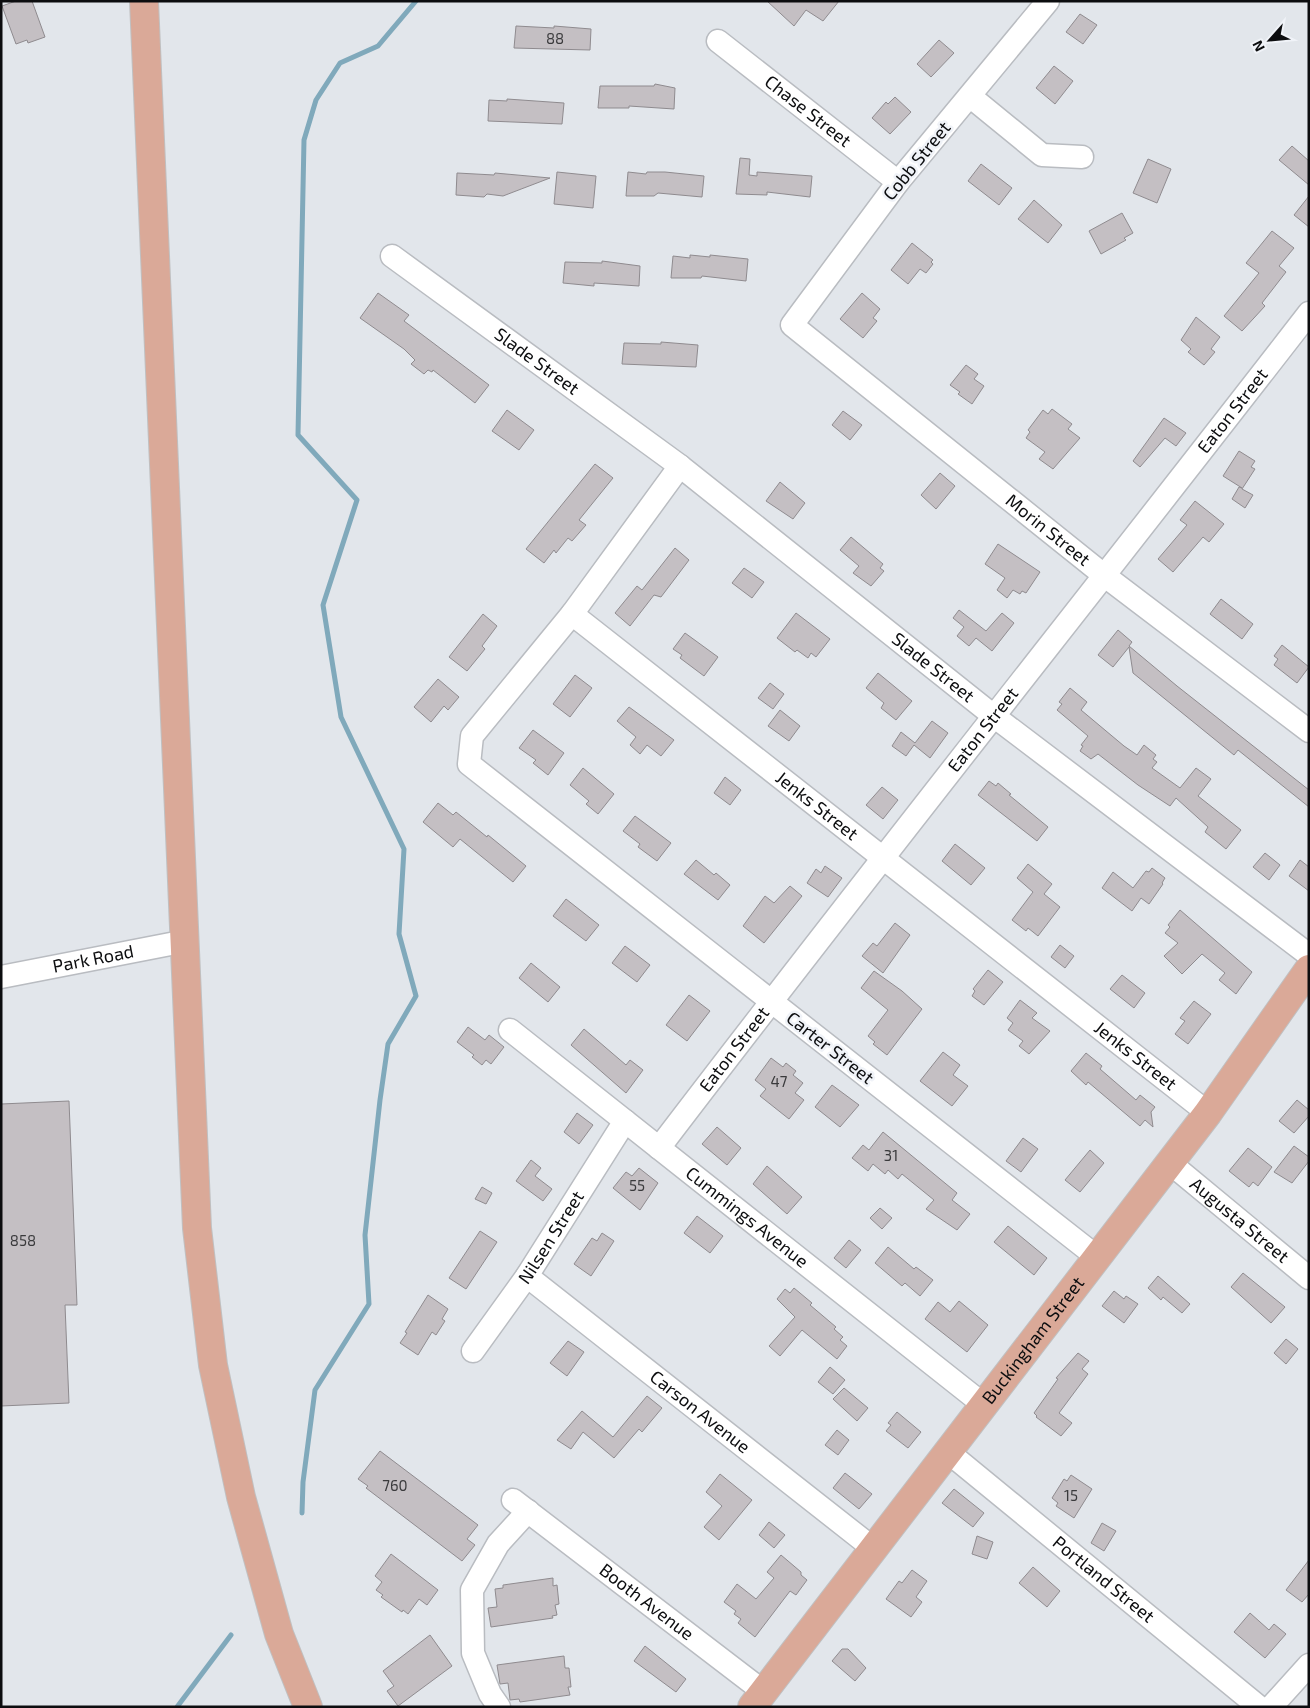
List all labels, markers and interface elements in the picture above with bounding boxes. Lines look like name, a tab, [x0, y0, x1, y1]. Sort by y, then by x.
north arrow	[1245, 15, 1295, 65]
house number: 88	[546, 29, 564, 47]
text: N	[1248, 38, 1268, 54]
street label: Chase Street	[761, 70, 856, 151]
street label: Cobb Street	[878, 116, 955, 204]
street label: Slade Street	[491, 322, 584, 399]
street label: Eaton Street	[1192, 364, 1272, 457]
street label: Morin Street	[1002, 489, 1095, 570]
street label: Slade Street	[888, 627, 979, 706]
street label: Eaton Street	[942, 682, 1022, 776]
street label: Jenks Street	[772, 766, 863, 844]
street label: Park Road	[51, 939, 136, 977]
street label: Eaton Street	[694, 1002, 773, 1096]
street label: Carter Street	[783, 1006, 879, 1088]
street label: Jenks Street	[1090, 1016, 1182, 1094]
house number: 47	[771, 1072, 788, 1090]
house number: 31	[884, 1146, 898, 1164]
street label: Cummings Avenue	[682, 1161, 813, 1272]
street label: Augusta Street	[1186, 1172, 1294, 1267]
house number: 55	[629, 1176, 645, 1194]
street label: Nilsen Street	[513, 1186, 588, 1288]
house number: 858	[10, 1231, 36, 1249]
street label: Buckingham Street	[977, 1272, 1088, 1408]
street label: Carson Avenue	[646, 1365, 755, 1457]
house number: 760	[382, 1476, 408, 1494]
house number: 15	[1064, 1486, 1078, 1504]
street label: Portland Street	[1049, 1531, 1159, 1627]
street label: Booth Avenue	[596, 1558, 699, 1644]

